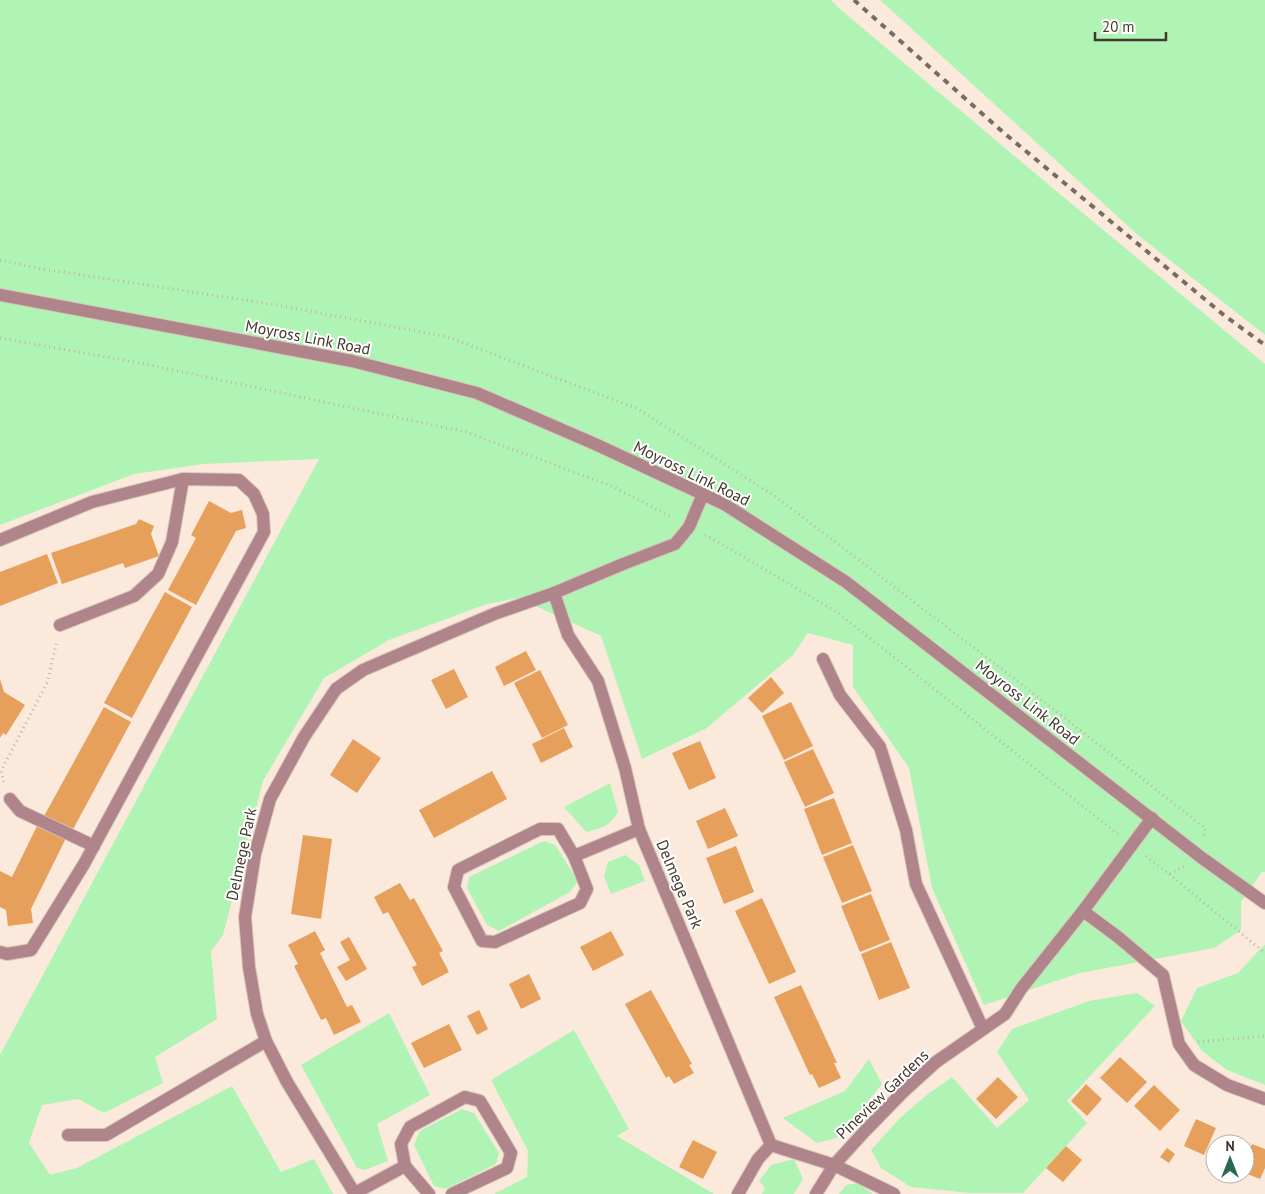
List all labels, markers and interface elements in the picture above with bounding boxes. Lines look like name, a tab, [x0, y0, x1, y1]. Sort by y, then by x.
scale bar	[1095, 10, 1166, 42]
text: 20 m	[1102, 17, 1135, 36]
street label: Moyross Link Road	[244, 315, 372, 359]
street label: Moyross Link Road	[631, 436, 753, 510]
street label: Moyross Link Road	[972, 655, 1084, 749]
street label: Delmege Park	[221, 805, 261, 902]
street label: Delmege Park	[652, 837, 708, 932]
street label: Pineview Gardens	[832, 1045, 933, 1143]
north arrow	[1205, 1134, 1255, 1184]
text: N	[1225, 1137, 1235, 1155]

